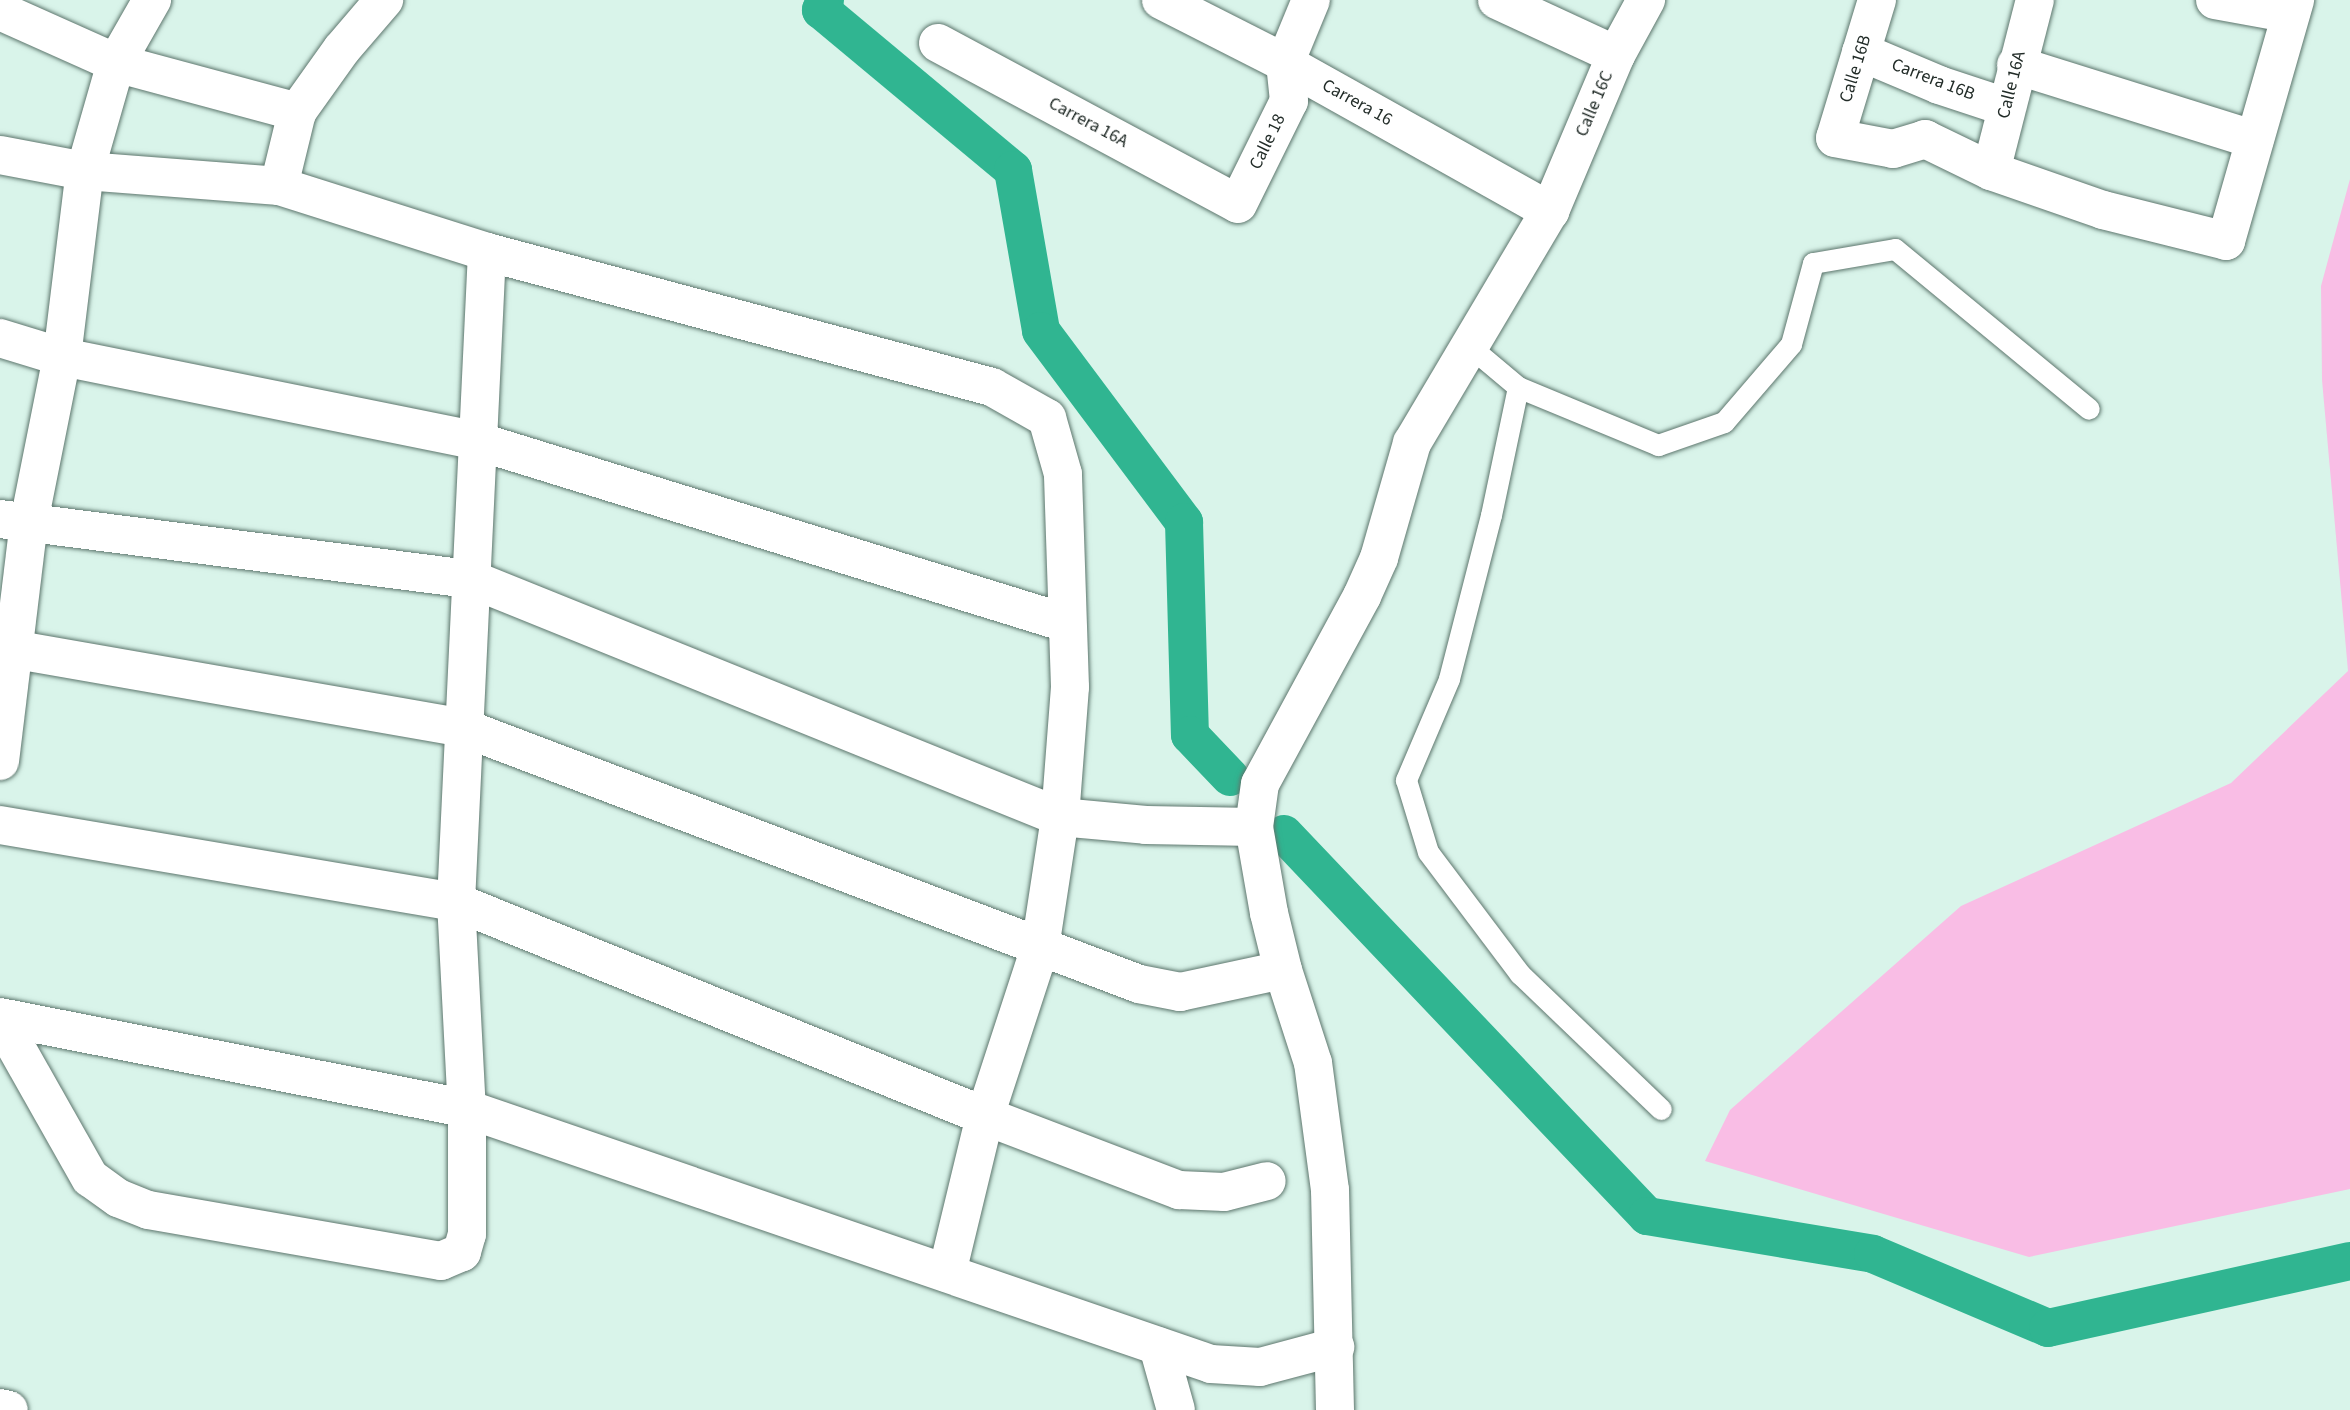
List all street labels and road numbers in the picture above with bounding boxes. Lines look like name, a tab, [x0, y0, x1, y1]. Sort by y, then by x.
street label: Calle 16B	[1836, 33, 1876, 105]
street label: Calle 16A	[1993, 49, 2031, 121]
street label: Carrera 16B	[1888, 54, 1978, 106]
street label: Calle 16C	[1572, 68, 1618, 140]
street label: Carrera 16	[1318, 75, 1396, 131]
street label: Carrera 16A	[1045, 93, 1131, 153]
street label: Calle 18	[1245, 111, 1291, 173]

